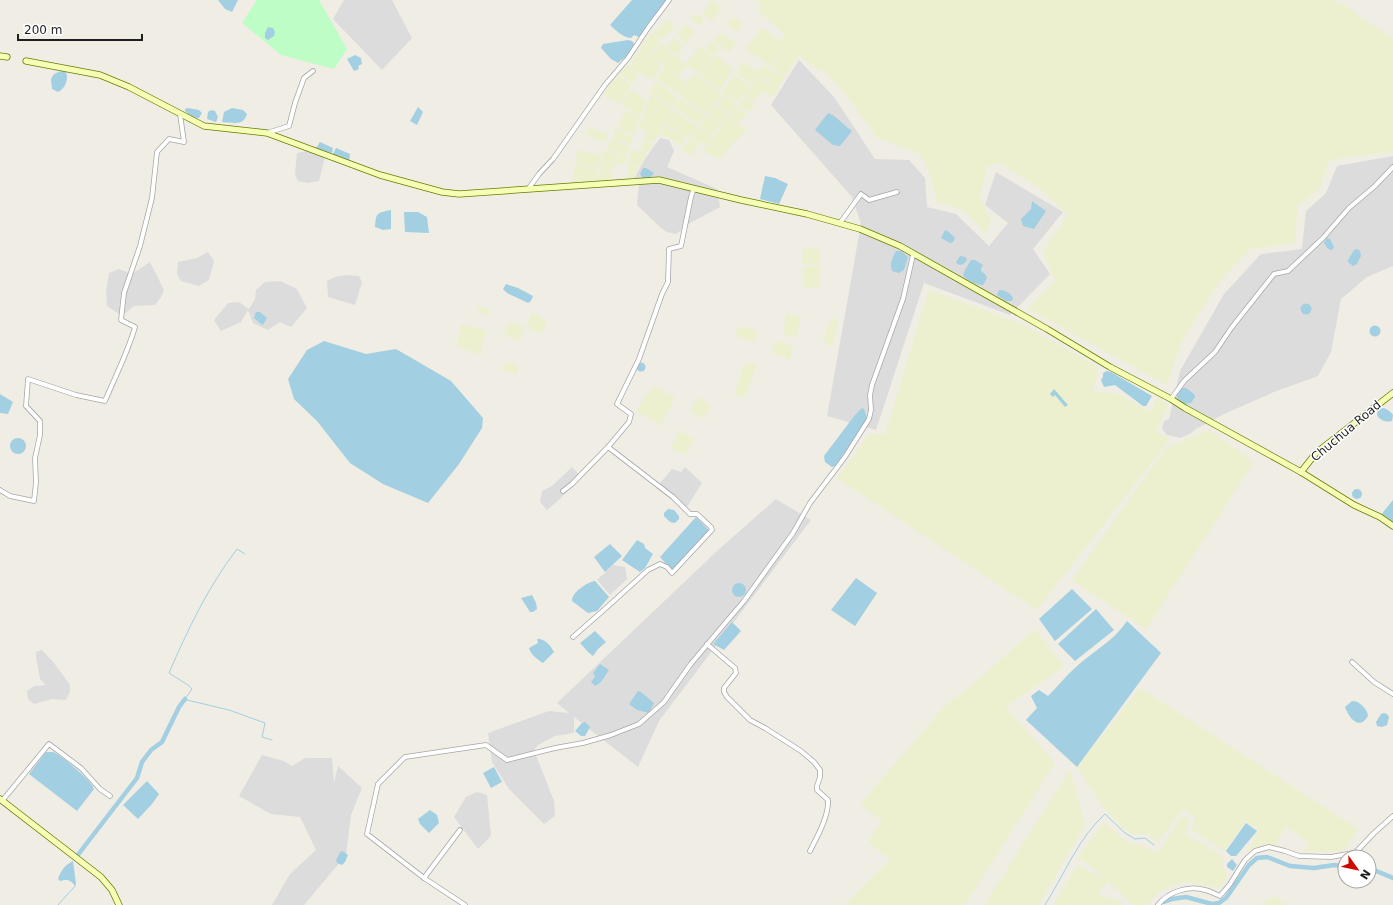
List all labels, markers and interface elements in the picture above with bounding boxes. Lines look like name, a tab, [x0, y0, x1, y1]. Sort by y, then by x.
scale bar	[18, 16, 142, 42]
text: 200 m	[24, 23, 62, 37]
street label: Chuchua Road	[1308, 398, 1384, 464]
north arrow	[1337, 849, 1377, 889]
text: N	[1357, 867, 1373, 882]

